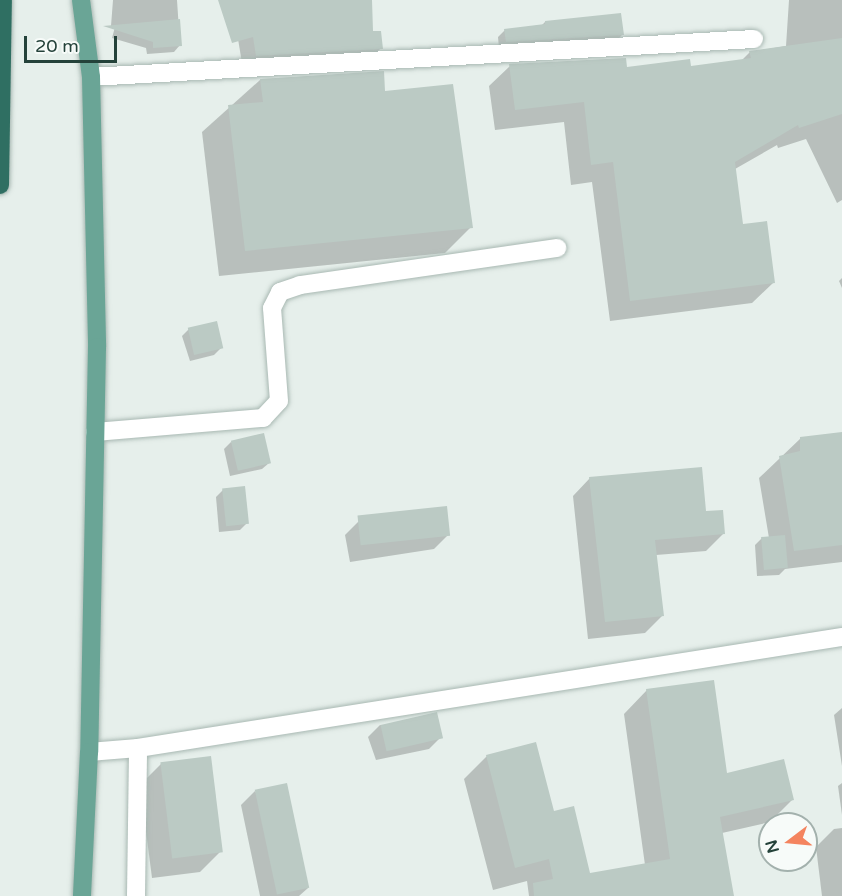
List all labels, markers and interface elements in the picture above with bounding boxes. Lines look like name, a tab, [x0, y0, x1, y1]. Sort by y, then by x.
scale bar	[27, 24, 120, 62]
text: 20 m	[35, 35, 79, 57]
north arrow	[758, 812, 818, 872]
text: N	[761, 837, 784, 855]

